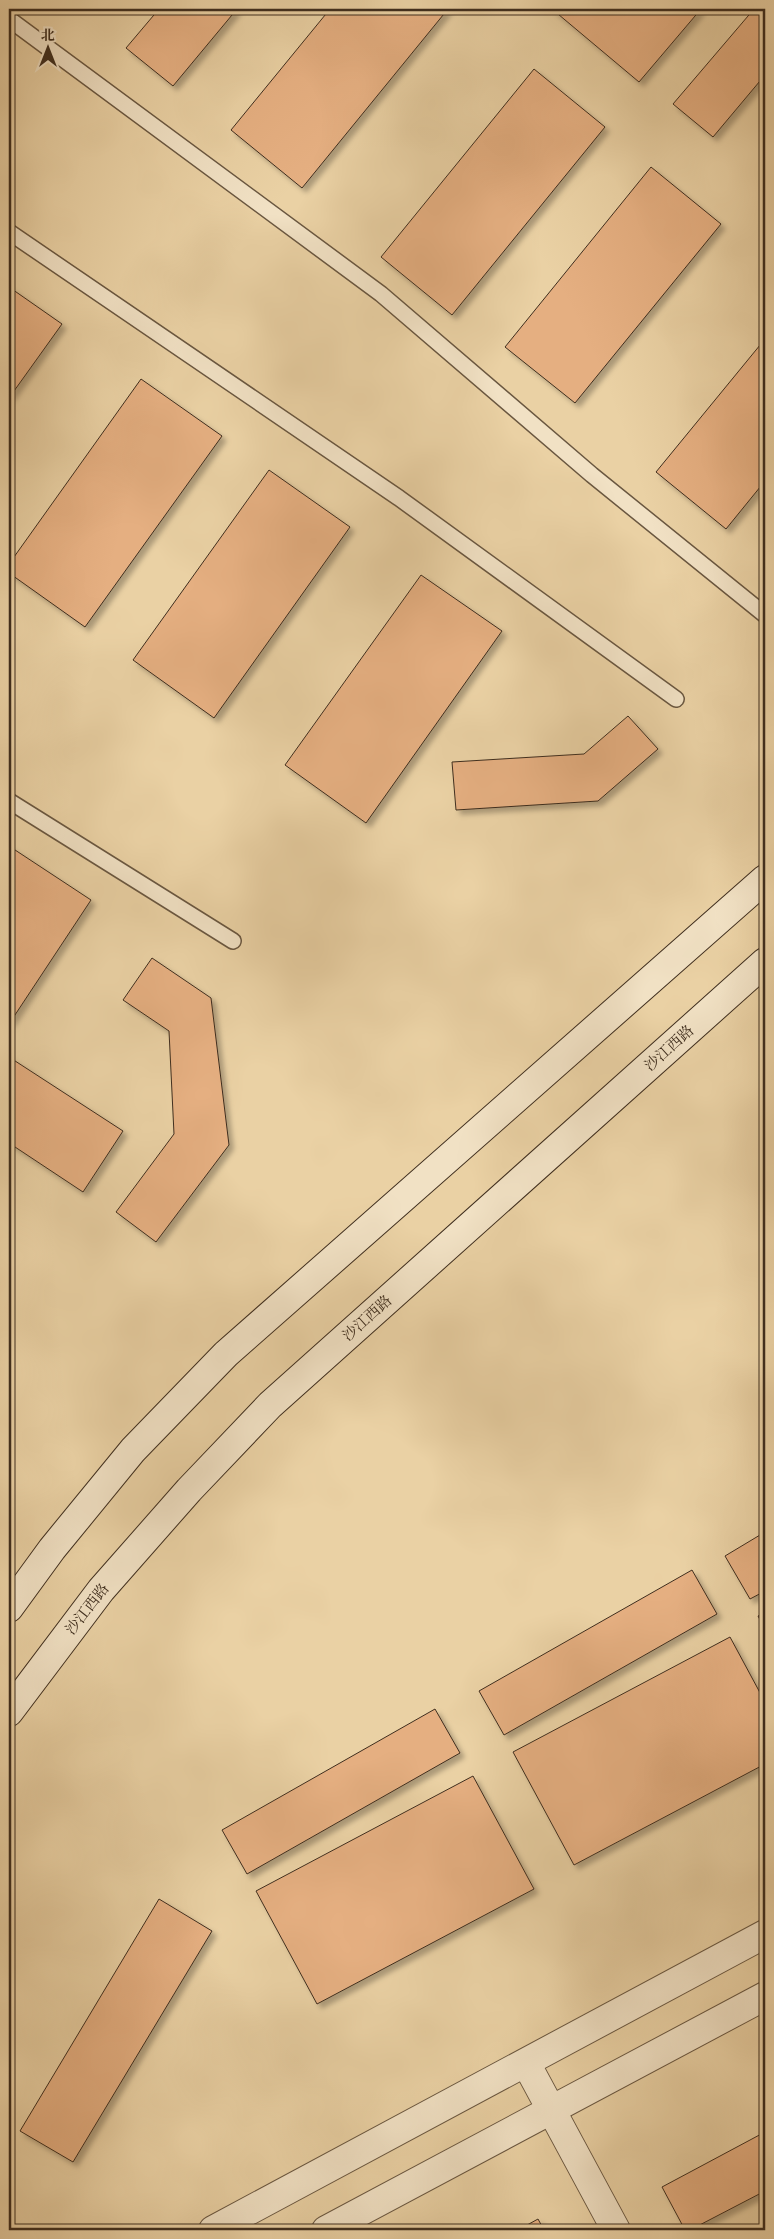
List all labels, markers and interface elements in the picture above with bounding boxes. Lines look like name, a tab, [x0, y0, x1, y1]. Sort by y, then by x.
north arrow	[22, 22, 72, 72]
text: 北	[41, 27, 55, 44]
street label: 沙江西路	[641, 1021, 697, 1075]
street label: 沙江西路	[339, 1291, 395, 1345]
street label: 沙江西路	[61, 1580, 113, 1638]

